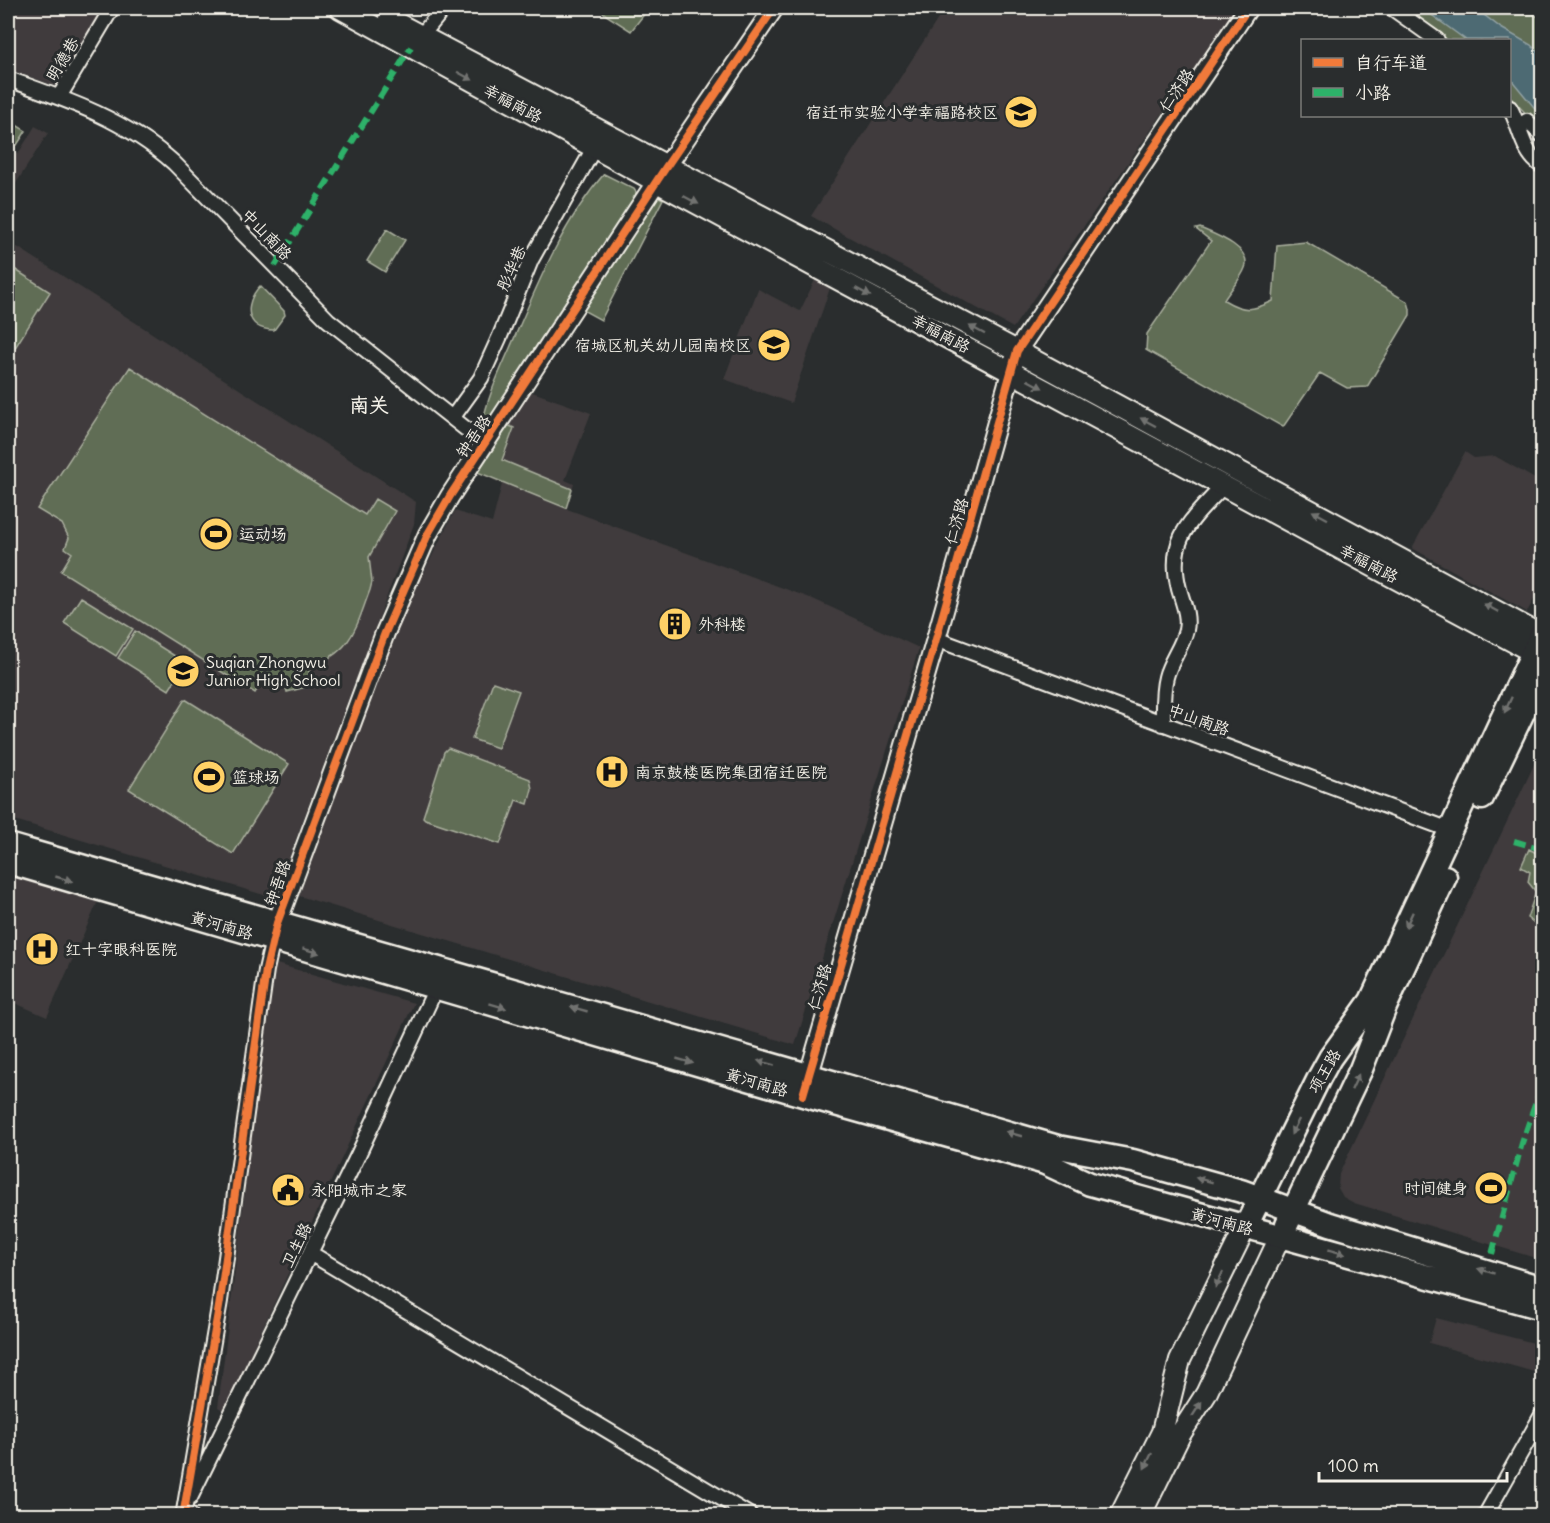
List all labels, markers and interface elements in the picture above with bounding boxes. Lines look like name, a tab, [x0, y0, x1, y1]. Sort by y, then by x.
street label: 明德巷	[41, 33, 83, 85]
legend	[1301, 39, 1511, 117]
text: 自行车道	[1355, 51, 1427, 74]
street label: 仁济路	[1154, 65, 1198, 115]
one-way arrow	[457, 71, 474, 81]
street label: 幸福南路	[480, 79, 546, 127]
text: 小路	[1355, 81, 1391, 104]
school or university icon: 宿迁市实验小学幸福路校区	[1003, 94, 1039, 130]
place label: 宿迁市实验小学幸福路校区	[806, 102, 998, 122]
one-way arrow	[683, 195, 700, 205]
street label: 中山南路	[238, 204, 296, 264]
street label: 彤华巷	[492, 242, 530, 294]
one-way arrow	[855, 287, 872, 297]
street label: 幸福南路	[908, 309, 974, 357]
one-way arrow	[968, 325, 985, 335]
school or university icon: 宿城区机关幼儿园南校区	[756, 327, 792, 363]
place label: 宿城区机关幼儿园南校区	[575, 335, 751, 355]
one-way arrow	[1027, 379, 1044, 389]
district label: 南关	[349, 392, 389, 417]
street label: 钟吾路	[451, 411, 495, 461]
one-way arrow	[1140, 417, 1157, 427]
street label: 仁济路	[940, 495, 972, 547]
one-way arrow	[1311, 510, 1328, 520]
sports icon: 运动场	[198, 516, 234, 552]
place label: 运动场	[239, 524, 287, 544]
street label: 幸福南路	[1336, 539, 1402, 587]
one-way arrow	[1482, 603, 1499, 613]
building icon: 外科楼	[657, 606, 693, 642]
place label: 外科楼	[698, 614, 746, 634]
place label: Suqian Zhongwu Junior High School	[206, 652, 341, 690]
school or university icon: Suqian Zhongwu Junior High School	[165, 653, 201, 689]
one-way arrow	[1504, 696, 1513, 713]
street label: 中山南路	[1166, 699, 1232, 739]
hospital icon: 南京鼓楼医院集团宿迁医院	[594, 754, 630, 790]
sports icon: 篮球场	[191, 759, 227, 795]
place label: 南京鼓楼医院集团宿迁医院	[635, 762, 827, 782]
place label: 篮球场	[232, 767, 280, 787]
street label: 钟吾路	[259, 857, 295, 909]
one-way arrow	[55, 874, 73, 884]
street label: 黄河南路	[188, 907, 256, 943]
one-way arrow	[1404, 911, 1413, 928]
hospital icon: 红十字眼科医院	[24, 931, 60, 967]
place label: 红十字眼科医院	[65, 939, 177, 959]
one-way arrow	[302, 947, 320, 956]
street label: 仁济路	[803, 961, 835, 1013]
one-way arrow	[490, 1002, 508, 1011]
one-way arrow	[570, 1004, 588, 1013]
street label: 项王路	[1303, 1045, 1345, 1097]
one-way arrow	[677, 1057, 695, 1066]
one-way arrow	[757, 1058, 775, 1067]
street label: 黄河南路	[723, 1064, 791, 1100]
one-way arrow	[1350, 1073, 1359, 1090]
one-way arrow	[1290, 1118, 1300, 1135]
one-way arrow	[1005, 1129, 1023, 1138]
sports icon: 时间健身	[1473, 1170, 1509, 1206]
public building icon: 永阳城市之家	[270, 1172, 306, 1208]
one-way arrow	[1194, 1175, 1213, 1185]
place label: 时间健身	[1404, 1178, 1468, 1198]
place label: 永阳城市之家	[311, 1180, 407, 1200]
street label: 黄河南路	[1188, 1203, 1256, 1239]
street label: 卫生路	[276, 1219, 316, 1271]
one-way arrow	[1328, 1248, 1346, 1257]
one-way arrow	[1477, 1266, 1495, 1275]
one-way arrow	[1214, 1272, 1224, 1289]
one-way arrow	[1192, 1400, 1203, 1417]
scale bar	[1319, 1445, 1506, 1483]
one-way arrow	[1143, 1452, 1152, 1469]
text: 100 m	[1328, 1454, 1379, 1477]

